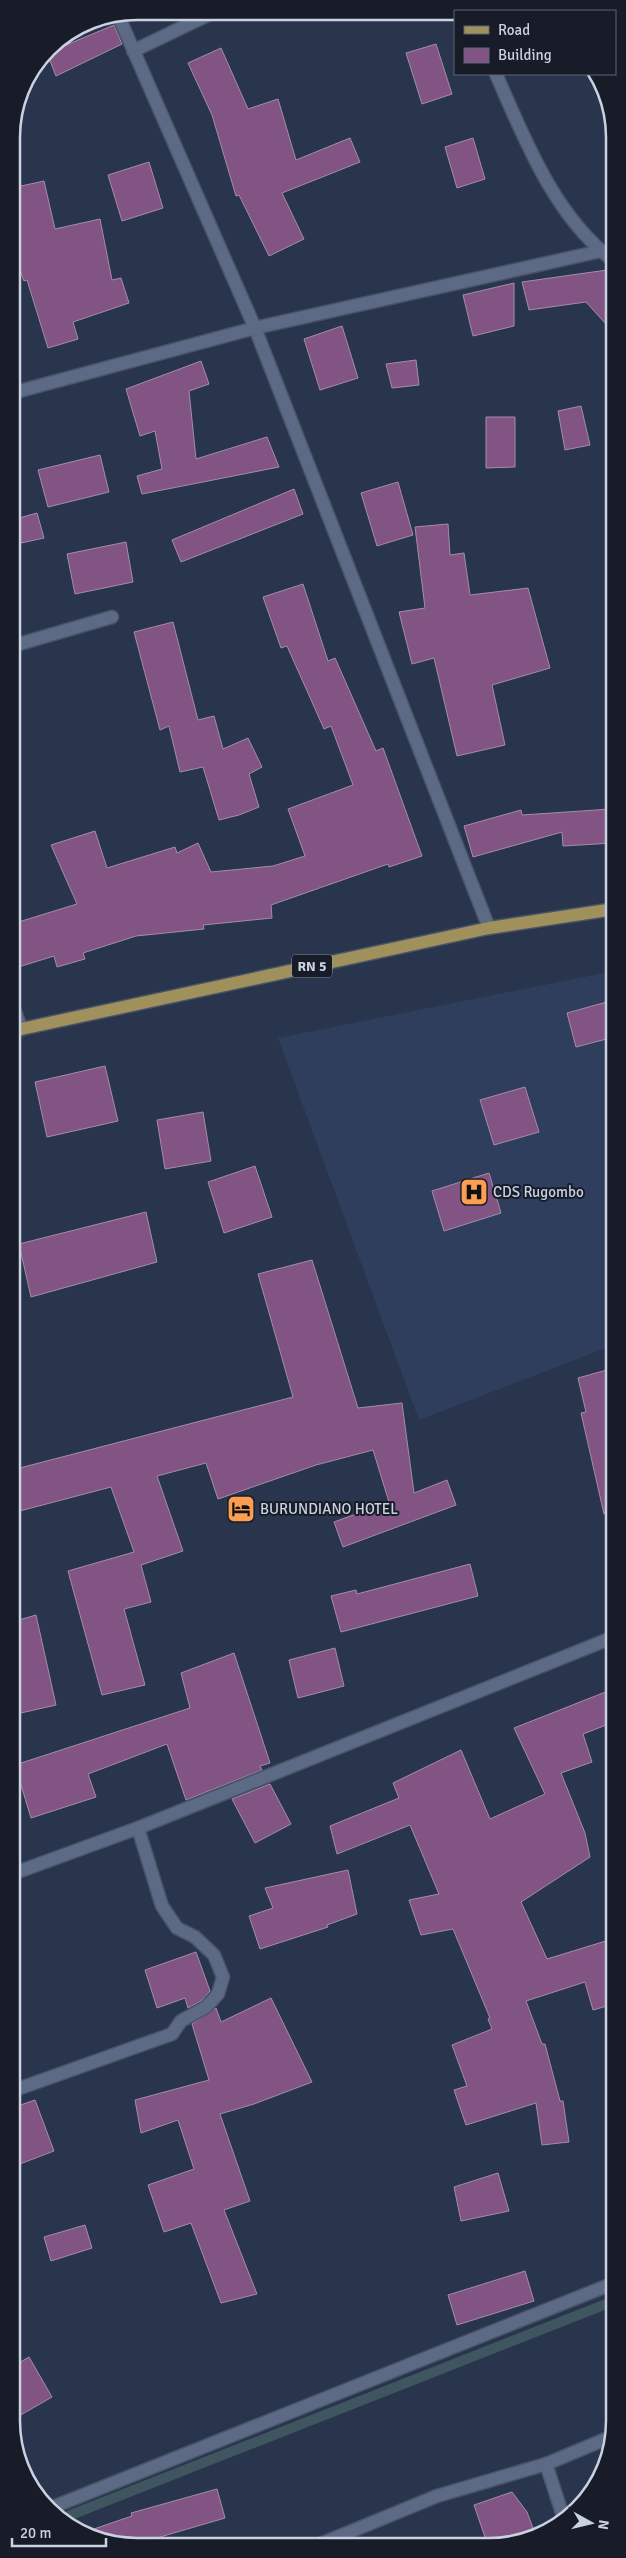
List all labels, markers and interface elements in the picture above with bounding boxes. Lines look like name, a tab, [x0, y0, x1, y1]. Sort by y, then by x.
legend	[454, 10, 616, 75]
text: Road	[498, 21, 530, 39]
text: Building	[498, 46, 552, 64]
road number: RN 5	[292, 954, 332, 978]
hospital icon: CDS Rugombo	[459, 1177, 489, 1207]
place label: CDS Rugombo	[493, 1183, 584, 1201]
hotel icon: BURUNDIANO HOTEL	[226, 1494, 256, 1524]
place label: BURUNDIANO HOTEL	[260, 1500, 398, 1518]
north arrow	[566, 2498, 616, 2548]
scale bar	[12, 2516, 106, 2548]
text: N	[594, 2519, 612, 2531]
text: 20 m	[20, 2524, 51, 2542]

